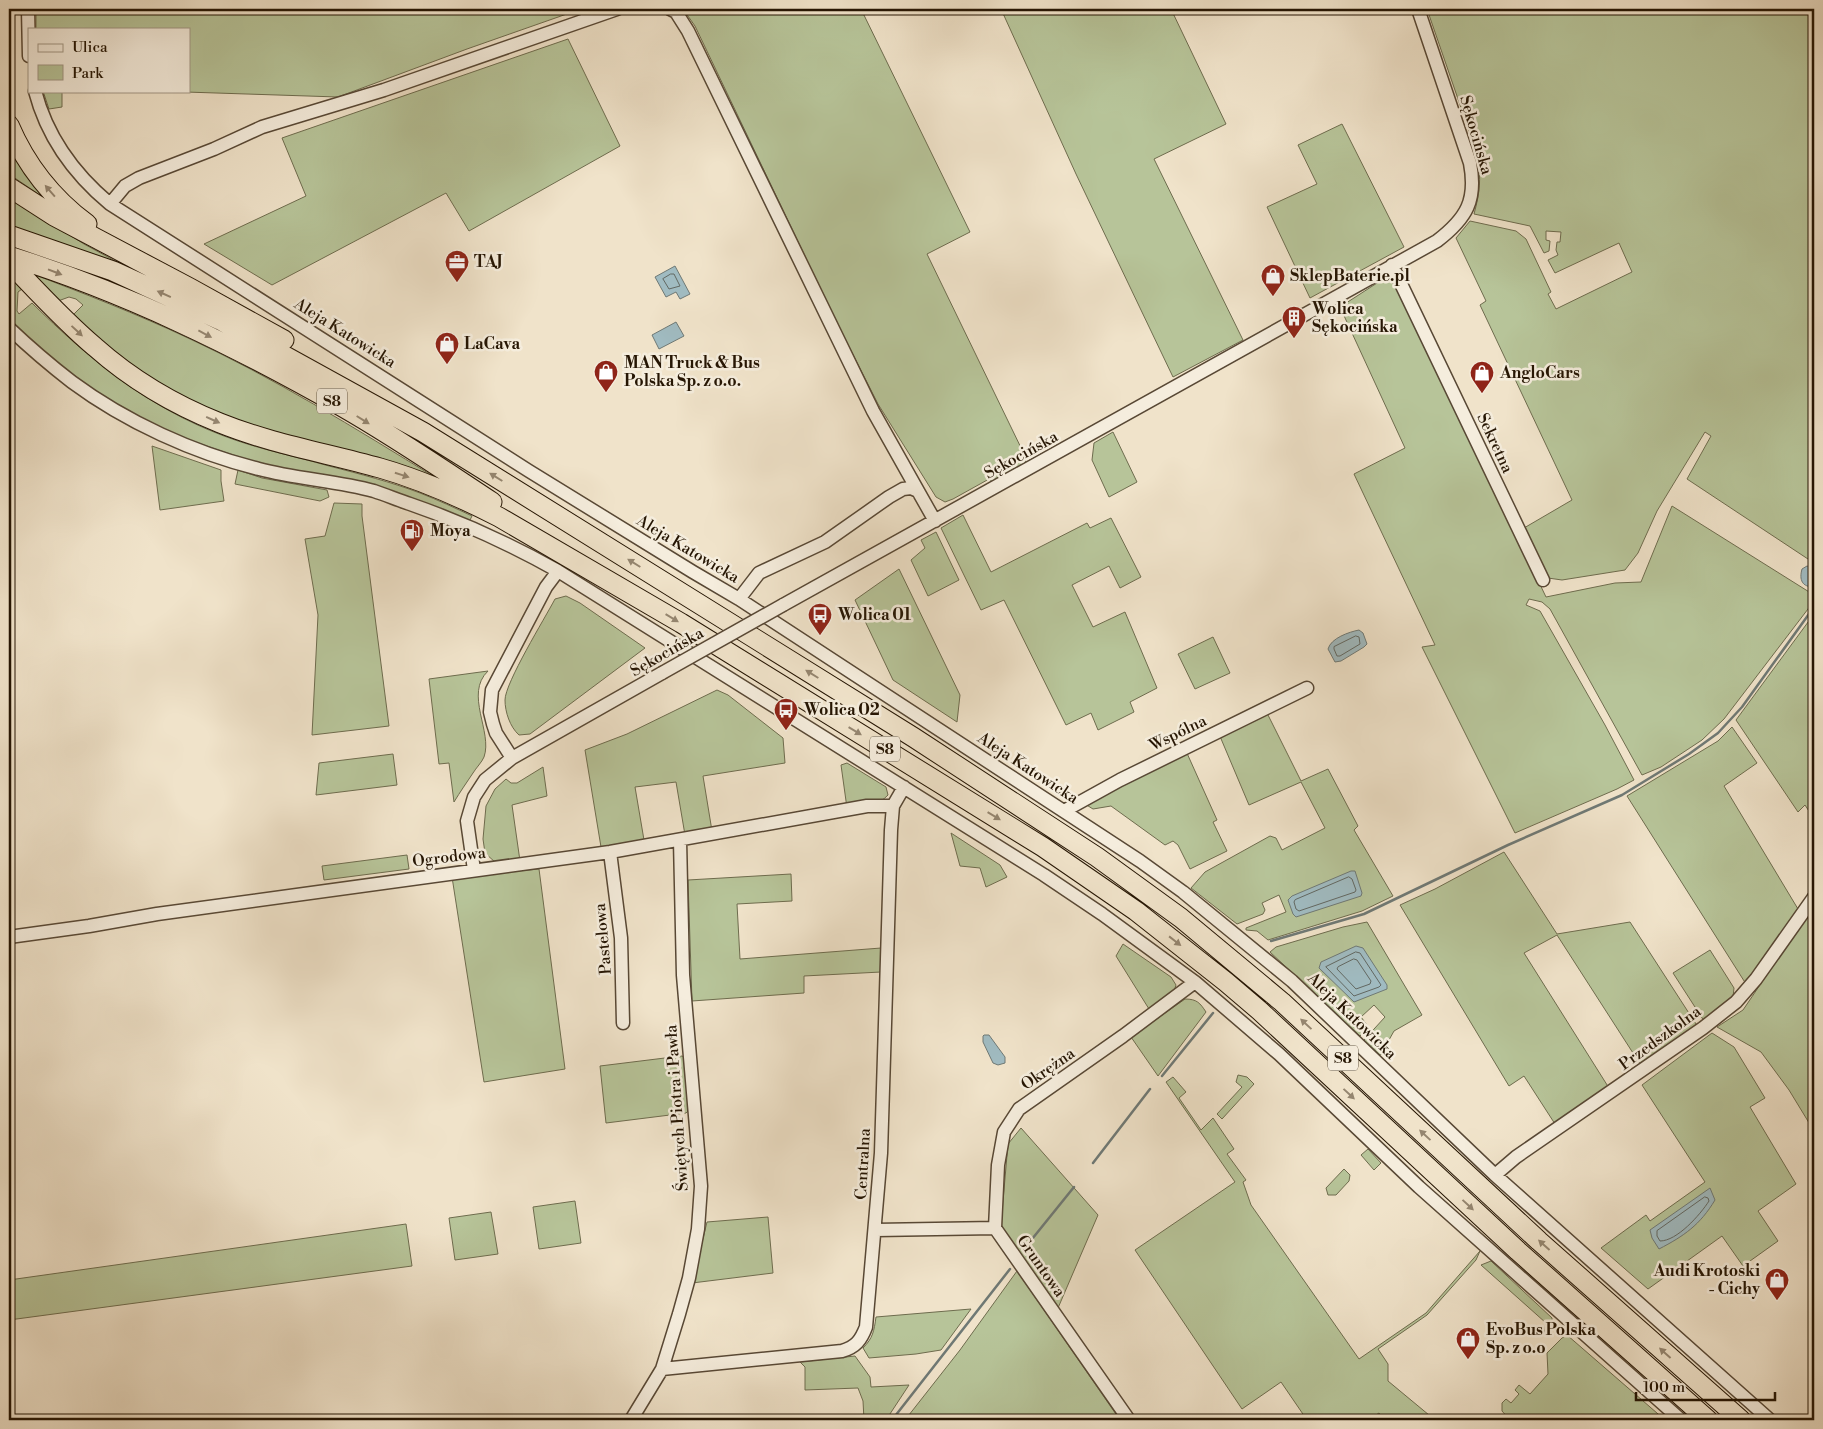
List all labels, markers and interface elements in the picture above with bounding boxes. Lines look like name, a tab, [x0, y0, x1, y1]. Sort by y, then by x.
legend	[28, 28, 190, 92]
text: Ulica	[72, 38, 108, 57]
text: Park	[72, 64, 104, 83]
street label: Sękocińska	[1455, 93, 1497, 178]
one-way arrow	[44, 185, 56, 197]
office icon: TAJ	[444, 249, 470, 283]
place label: TAJ	[474, 252, 503, 272]
shop icon: SklepBaterie.pl	[1260, 263, 1286, 297]
place label: SklepBaterie.pl	[1290, 266, 1411, 286]
one-way arrow	[48, 268, 63, 276]
one-way arrow	[157, 289, 171, 297]
street label: Aleja Katowicka	[290, 293, 400, 373]
place label: Wolica Sękocińska	[1311, 299, 1398, 337]
building icon: Wolica Sękocińska	[1281, 305, 1307, 339]
one-way arrow	[71, 325, 83, 337]
one-way arrow	[198, 330, 212, 338]
shop icon: LaCava	[434, 331, 460, 365]
place label: LaCava	[464, 334, 521, 354]
place label: MAN Truck & Bus Polska Sp. z o.o.	[624, 353, 760, 391]
shop icon: MAN Truck & Bus Polska Sp. z o.o.	[593, 359, 619, 393]
shop icon: AngloCars	[1469, 360, 1495, 394]
place label: AngloCars	[1499, 363, 1580, 383]
road number: S8	[317, 388, 347, 414]
street label: Sekretna	[1472, 410, 1518, 477]
one-way arrow	[356, 415, 370, 425]
one-way arrow	[206, 416, 220, 424]
street label: Sękocińska	[981, 426, 1062, 483]
one-way arrow	[395, 471, 410, 479]
one-way arrow	[489, 472, 502, 481]
street label: Aleja Katowicka	[632, 510, 744, 588]
fuel station icon: Moya	[399, 518, 425, 552]
place label: Moya	[430, 521, 471, 541]
one-way arrow	[627, 558, 640, 567]
bus stop icon: Wolica 01	[807, 602, 833, 636]
place label: Wolica 01	[837, 605, 911, 625]
one-way arrow	[666, 613, 679, 622]
street label: Sękocińska	[627, 623, 708, 681]
one-way arrow	[806, 669, 819, 679]
bus stop icon: Wolica 02	[773, 697, 799, 731]
place label: Wolica 02	[803, 700, 880, 720]
street label: Wspólna	[1145, 710, 1211, 756]
one-way arrow	[848, 727, 862, 736]
street label: Aleja Katowicka	[973, 727, 1083, 809]
road number: S8	[870, 736, 900, 762]
one-way arrow	[987, 811, 1000, 820]
street label: Ogrodowa	[411, 842, 488, 871]
street label: Pastelowa	[590, 902, 616, 976]
one-way arrow	[1168, 935, 1181, 946]
street label: Aleja Katowicka	[1302, 968, 1401, 1064]
street label: Przedszkolna	[1615, 1001, 1706, 1075]
one-way arrow	[1300, 1018, 1312, 1030]
street label: Świętych Piotra i Pawła	[659, 1023, 693, 1192]
street label: Okrężna	[1017, 1043, 1079, 1095]
road number: S8	[1328, 1046, 1358, 1070]
one-way arrow	[1343, 1088, 1355, 1100]
street label: Centralna	[851, 1127, 875, 1200]
one-way arrow	[1418, 1129, 1431, 1140]
one-way arrow	[1462, 1199, 1474, 1211]
street label: Gruntowa	[1012, 1231, 1070, 1302]
one-way arrow	[1538, 1239, 1550, 1251]
place label: Audi Krotoski - Cichy	[1653, 1261, 1761, 1299]
shop icon: Audi Krotoski - Cichy	[1764, 1267, 1790, 1301]
place label: EvoBus Polska Sp. z o.o	[1486, 1320, 1596, 1358]
shop icon: EvoBus Polska Sp. z o.o	[1455, 1326, 1481, 1360]
one-way arrow	[1659, 1348, 1671, 1359]
scale bar	[1636, 1369, 1774, 1401]
text: 100 m	[1643, 1378, 1685, 1397]

